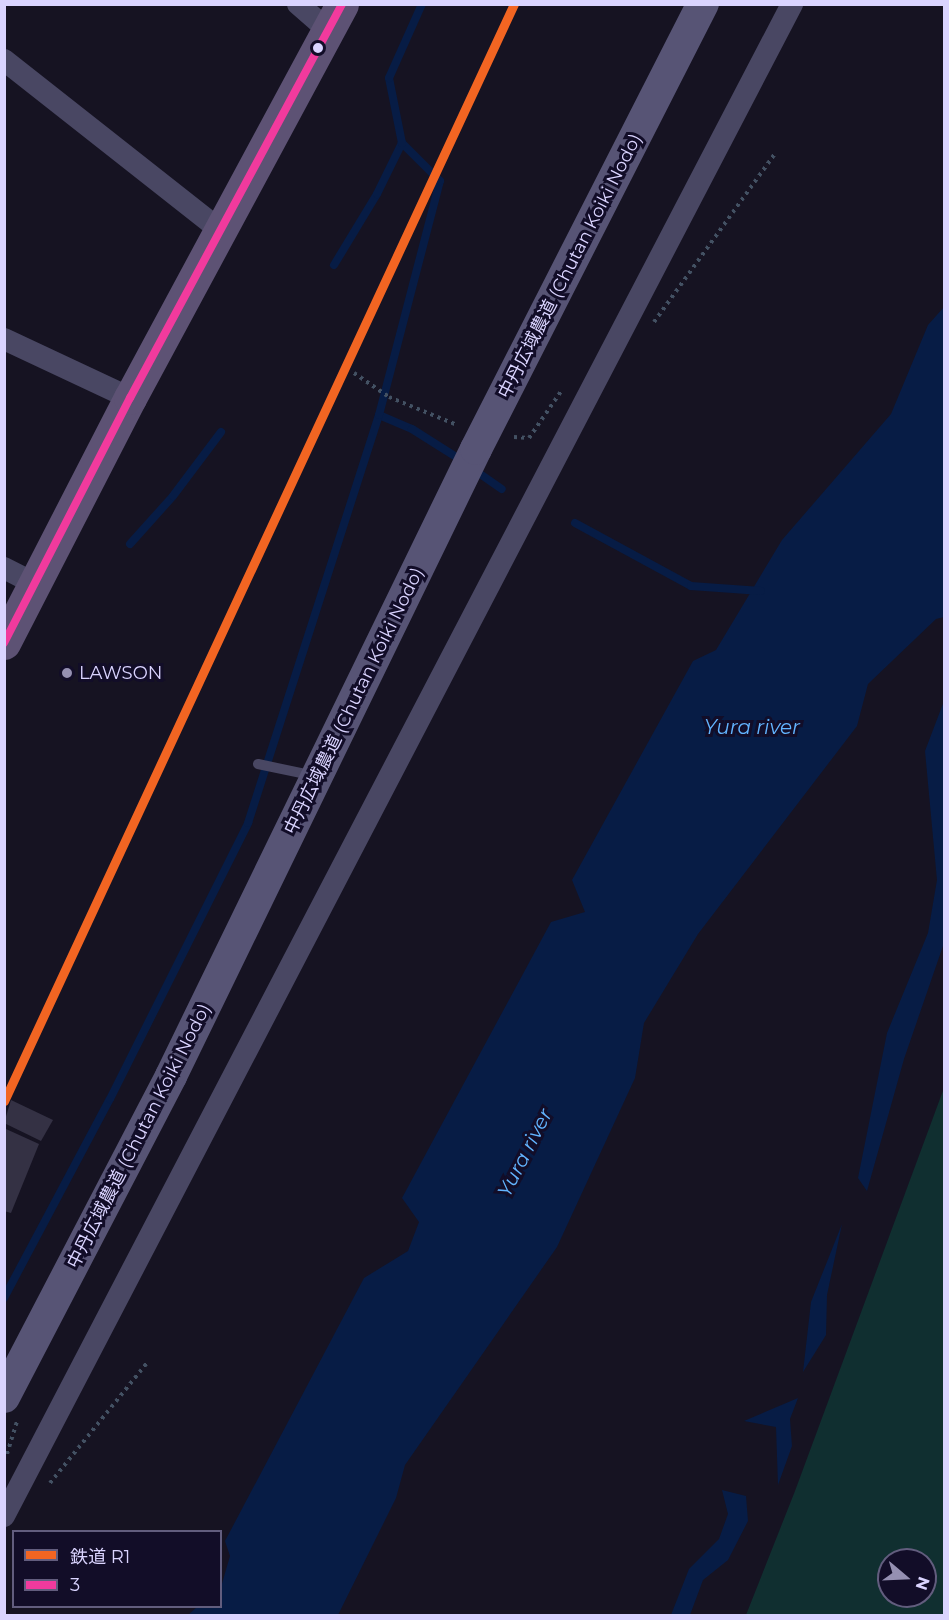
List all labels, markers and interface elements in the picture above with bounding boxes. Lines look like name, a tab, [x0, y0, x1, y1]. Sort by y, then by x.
unlabelled marker	[312, 42, 324, 54]
street label: 中丹広域農道 (Chutan Koiki Nodo)	[494, 130, 646, 402]
street label: 中丹広域農道 (Chutan Koiki Nodo)	[280, 564, 428, 838]
place label: LAWSON	[79, 662, 162, 684]
marker: LAWSON	[60, 666, 74, 680]
water label: Yura river	[704, 715, 800, 739]
street label: 中丹広域農道 (Chutan Koiki Nodo)	[63, 1000, 215, 1272]
water label: Yura river	[492, 1105, 558, 1201]
legend	[12, 1530, 222, 1608]
text: 鉄道 R1	[70, 1546, 130, 1568]
north arrow	[877, 1548, 937, 1608]
text: 3	[70, 1574, 80, 1596]
text: N	[912, 1574, 934, 1593]

